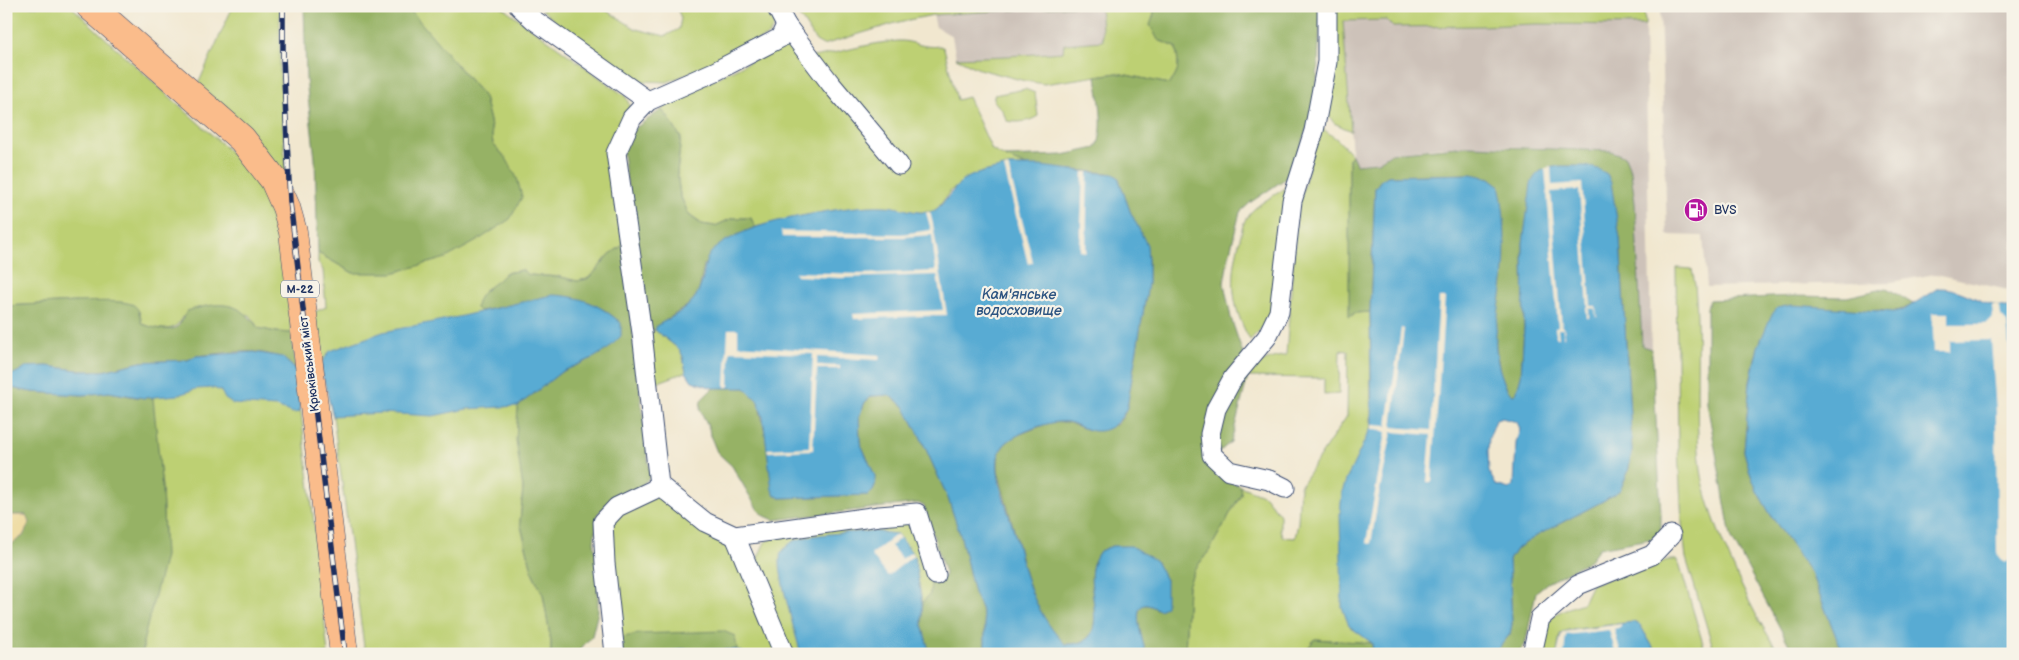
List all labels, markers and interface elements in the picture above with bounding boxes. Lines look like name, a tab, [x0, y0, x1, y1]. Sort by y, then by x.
fuel station icon: BVS	[1683, 197, 1709, 223]
place label: BVS	[1714, 203, 1736, 218]
road number: М-22	[281, 280, 319, 298]
water label: Кам'янське водосховище	[976, 286, 1062, 319]
street label: Крюківський міст	[296, 315, 323, 413]

